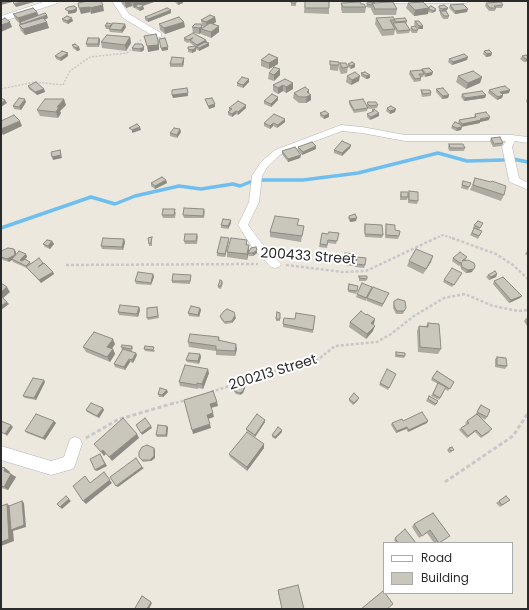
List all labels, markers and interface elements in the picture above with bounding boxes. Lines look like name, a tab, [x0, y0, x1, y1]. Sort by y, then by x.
street label: 200433 Street	[260, 245, 356, 269]
street label: 200213 Street	[227, 352, 319, 394]
legend	[383, 542, 513, 594]
text: Road	[421, 549, 452, 566]
text: Building	[421, 569, 469, 586]

